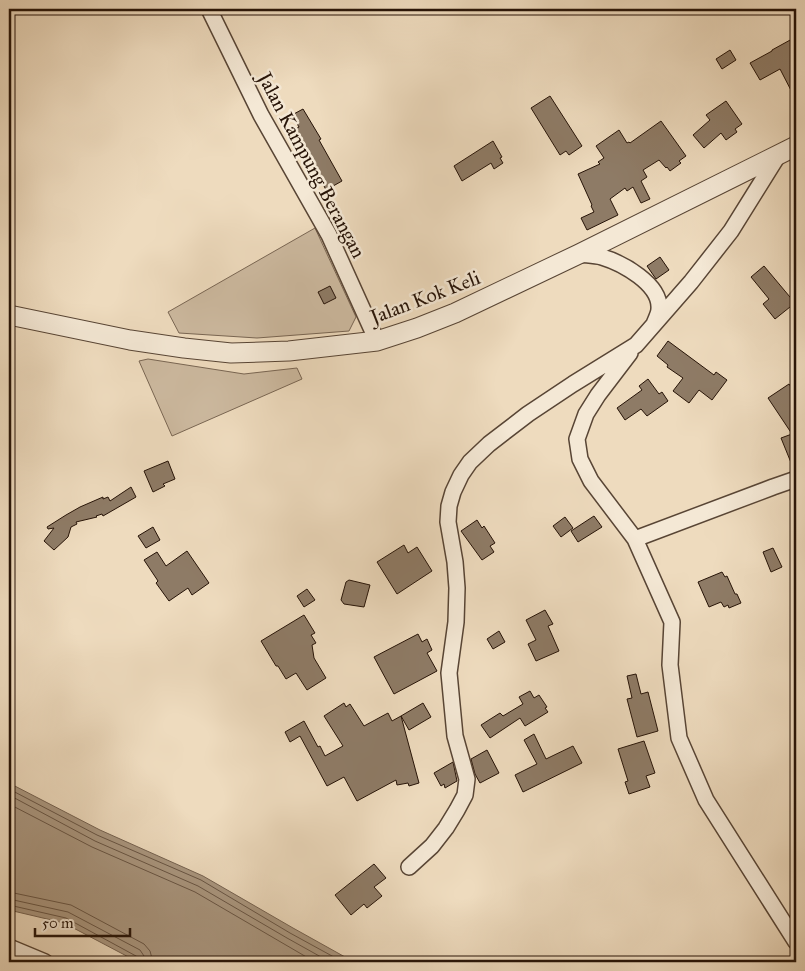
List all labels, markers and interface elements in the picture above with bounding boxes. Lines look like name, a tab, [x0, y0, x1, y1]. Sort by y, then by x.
street label: Jalan Kampung Berangan	[251, 66, 371, 262]
street label: Jalan Kok Keli	[365, 265, 484, 331]
scale bar	[35, 906, 130, 938]
text: 50 m	[42, 914, 74, 932]

